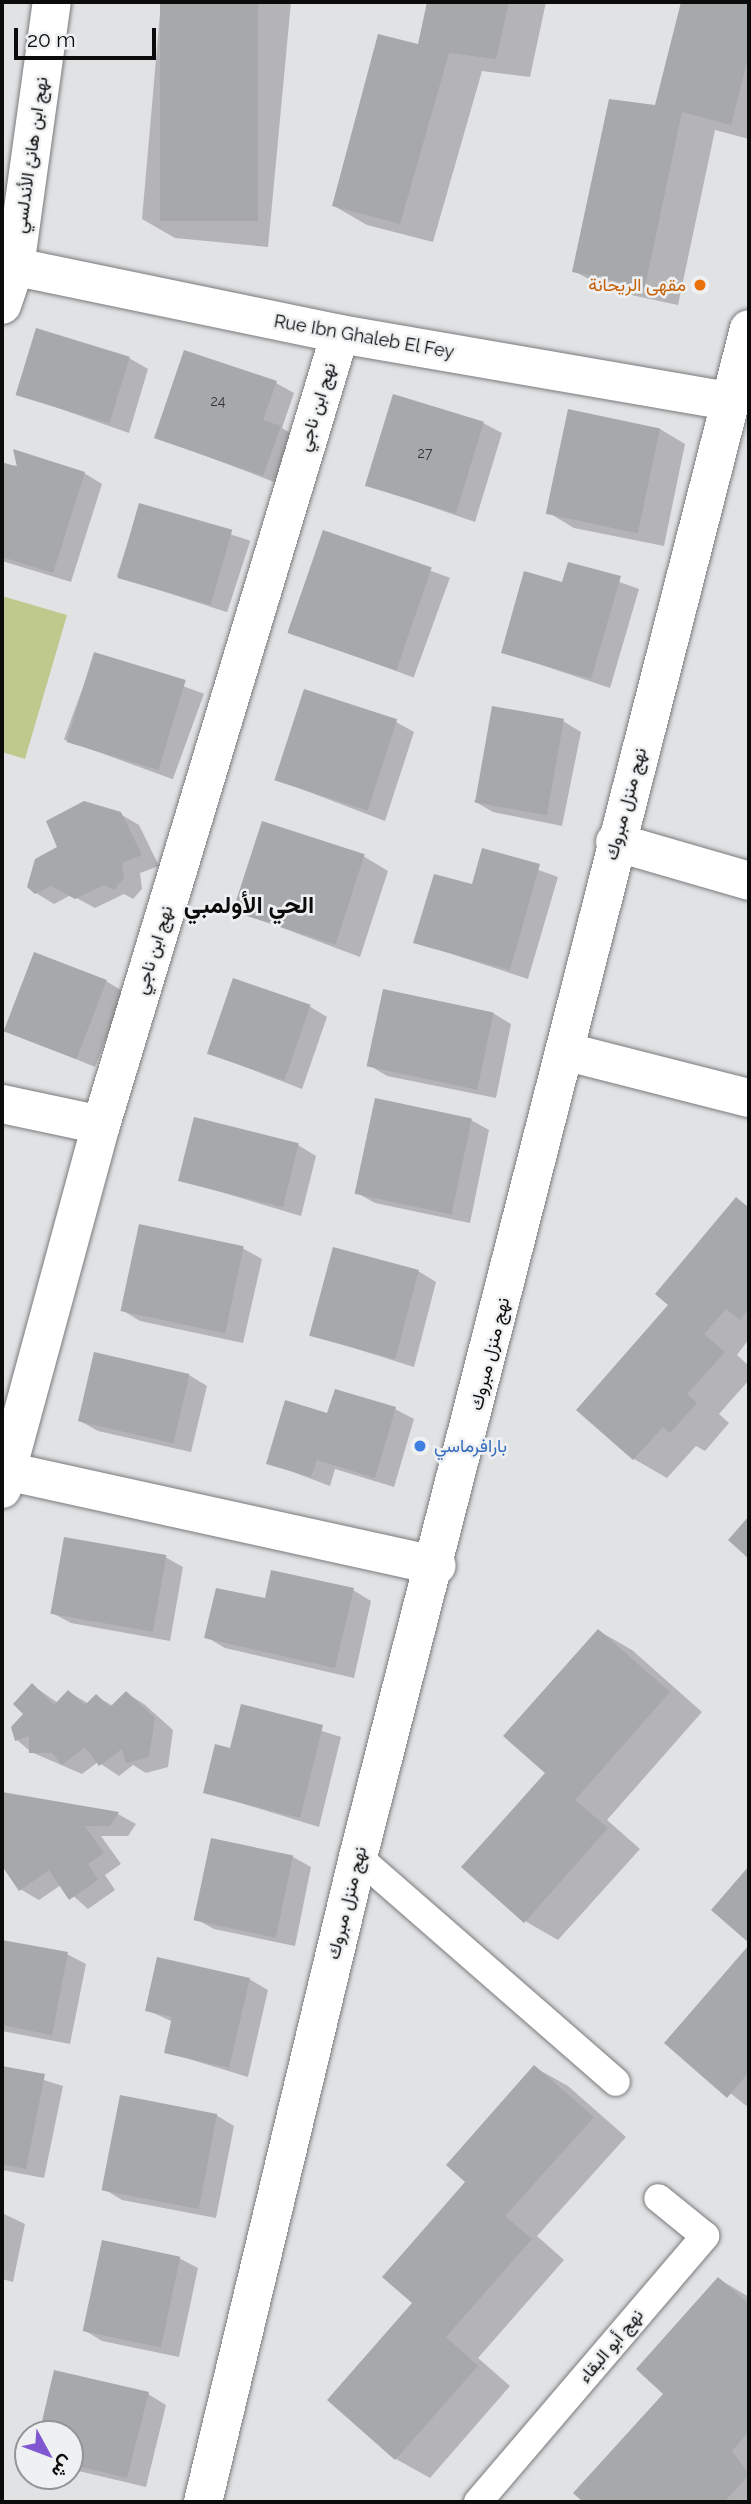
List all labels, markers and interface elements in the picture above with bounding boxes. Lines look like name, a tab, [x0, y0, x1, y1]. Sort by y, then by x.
scale bar	[18, 14, 159, 58]
text: 20 m	[27, 27, 75, 52]
street label: نهج ابن هانئ الأندلسي	[9, 75, 53, 235]
place label: مقهى الريحانة	[588, 274, 686, 296]
marker: مقهى الريحانة	[692, 277, 708, 293]
street label: Rue Ibn Ghaleb El Fey	[272, 310, 456, 364]
street label: نهج ابن ناجي	[293, 360, 341, 454]
house number: 24	[211, 393, 225, 409]
house number: 27	[418, 445, 432, 461]
street label: نهج منزل مبروك	[601, 745, 651, 863]
district label: الحي الأولمبي	[184, 891, 314, 919]
street label: نهج ابن ناجي	[130, 903, 178, 997]
street label: نهج منزل مبروك	[466, 1295, 514, 1413]
place label: بارافرماسي	[434, 1435, 507, 1457]
marker: بارافرماسي	[412, 1438, 428, 1454]
street label: نهج منزل مبروك	[323, 1844, 371, 1962]
street label: نهج أبو البقاء	[574, 2305, 648, 2387]
north arrow	[14, 2420, 84, 2490]
text: ش	[48, 2452, 79, 2483]

